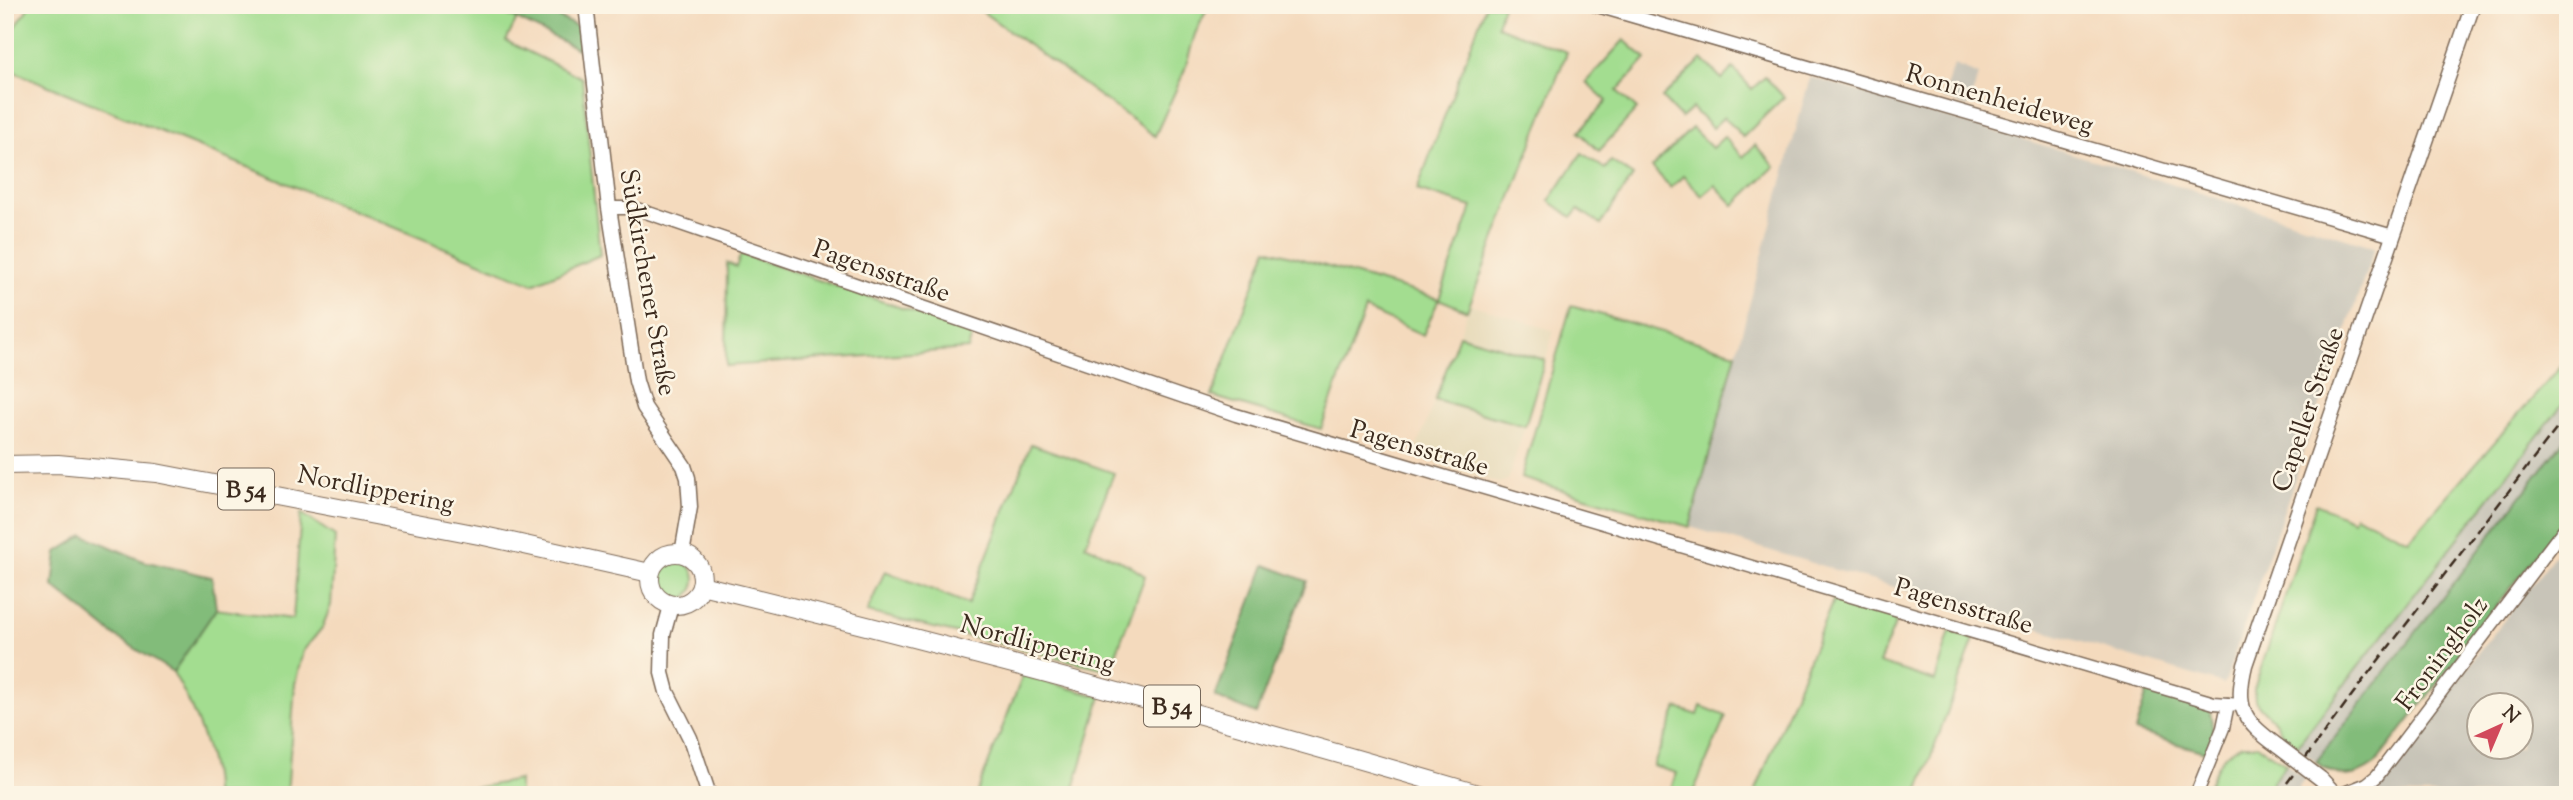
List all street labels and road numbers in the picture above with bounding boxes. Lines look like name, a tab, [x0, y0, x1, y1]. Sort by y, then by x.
street label: Ronnenheideweg	[1901, 56, 2098, 145]
street label: Südkirchener Straße	[608, 166, 685, 399]
street label: Pagensstraße	[808, 232, 955, 313]
street label: Capeller Straße	[2264, 322, 2355, 497]
street label: Pagensstraße	[1346, 412, 1493, 487]
street label: Nordlippering	[294, 457, 457, 524]
road number: B 54	[218, 468, 274, 510]
street label: Pagensstraße	[1890, 570, 2037, 645]
street label: Froningholz	[2388, 589, 2498, 719]
street label: Nordlippering	[956, 607, 1119, 684]
road number: B 54	[1144, 686, 1200, 726]

